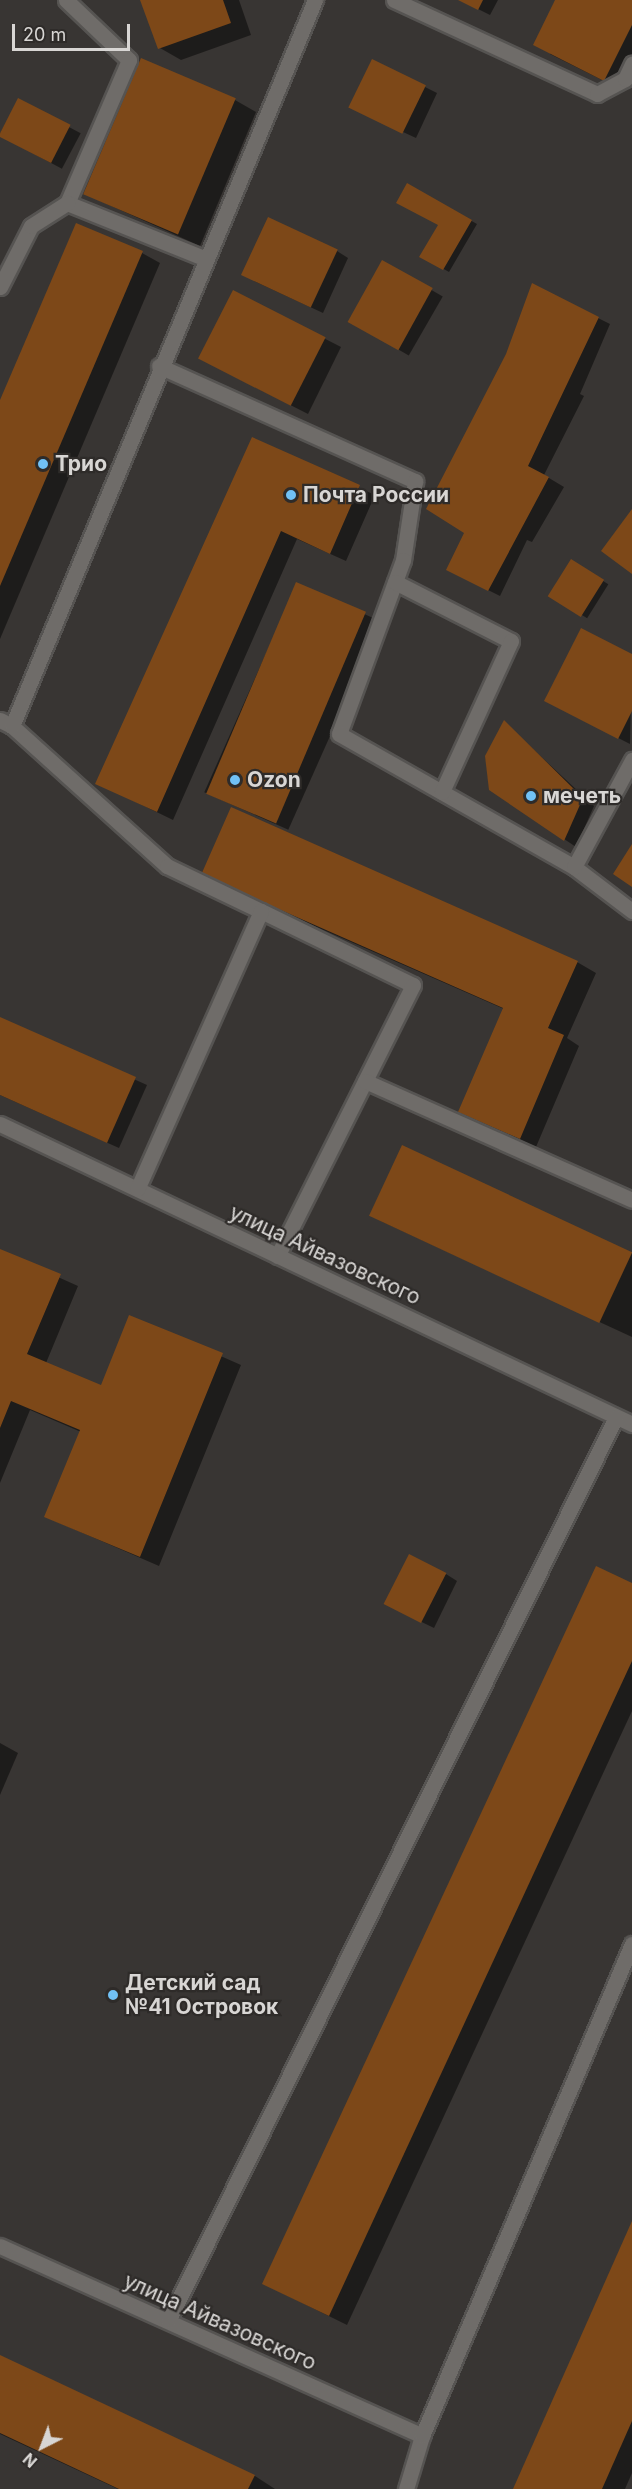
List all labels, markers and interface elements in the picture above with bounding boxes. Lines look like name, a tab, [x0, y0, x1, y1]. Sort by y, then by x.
scale bar	[15, 12, 134, 50]
text: 20 m	[23, 24, 66, 45]
place label: Трио	[55, 451, 107, 477]
marker: Трио	[36, 457, 50, 471]
place label: Почта России	[303, 482, 449, 508]
marker: Почта России	[284, 488, 298, 502]
place label: Ozon	[247, 767, 301, 793]
marker: Ozon	[228, 773, 242, 787]
place label: мечеть	[543, 783, 621, 809]
marker: мечеть	[524, 789, 538, 803]
street label: улица Айвазовского	[225, 1200, 425, 1310]
place label: Детский сад №41 Островок	[125, 1970, 278, 2020]
marker: Детский сад №41 Островок	[106, 1988, 120, 2002]
street label: улица Айвазовского	[120, 2268, 320, 2376]
north arrow	[12, 2417, 72, 2477]
text: N	[19, 2449, 41, 2472]

